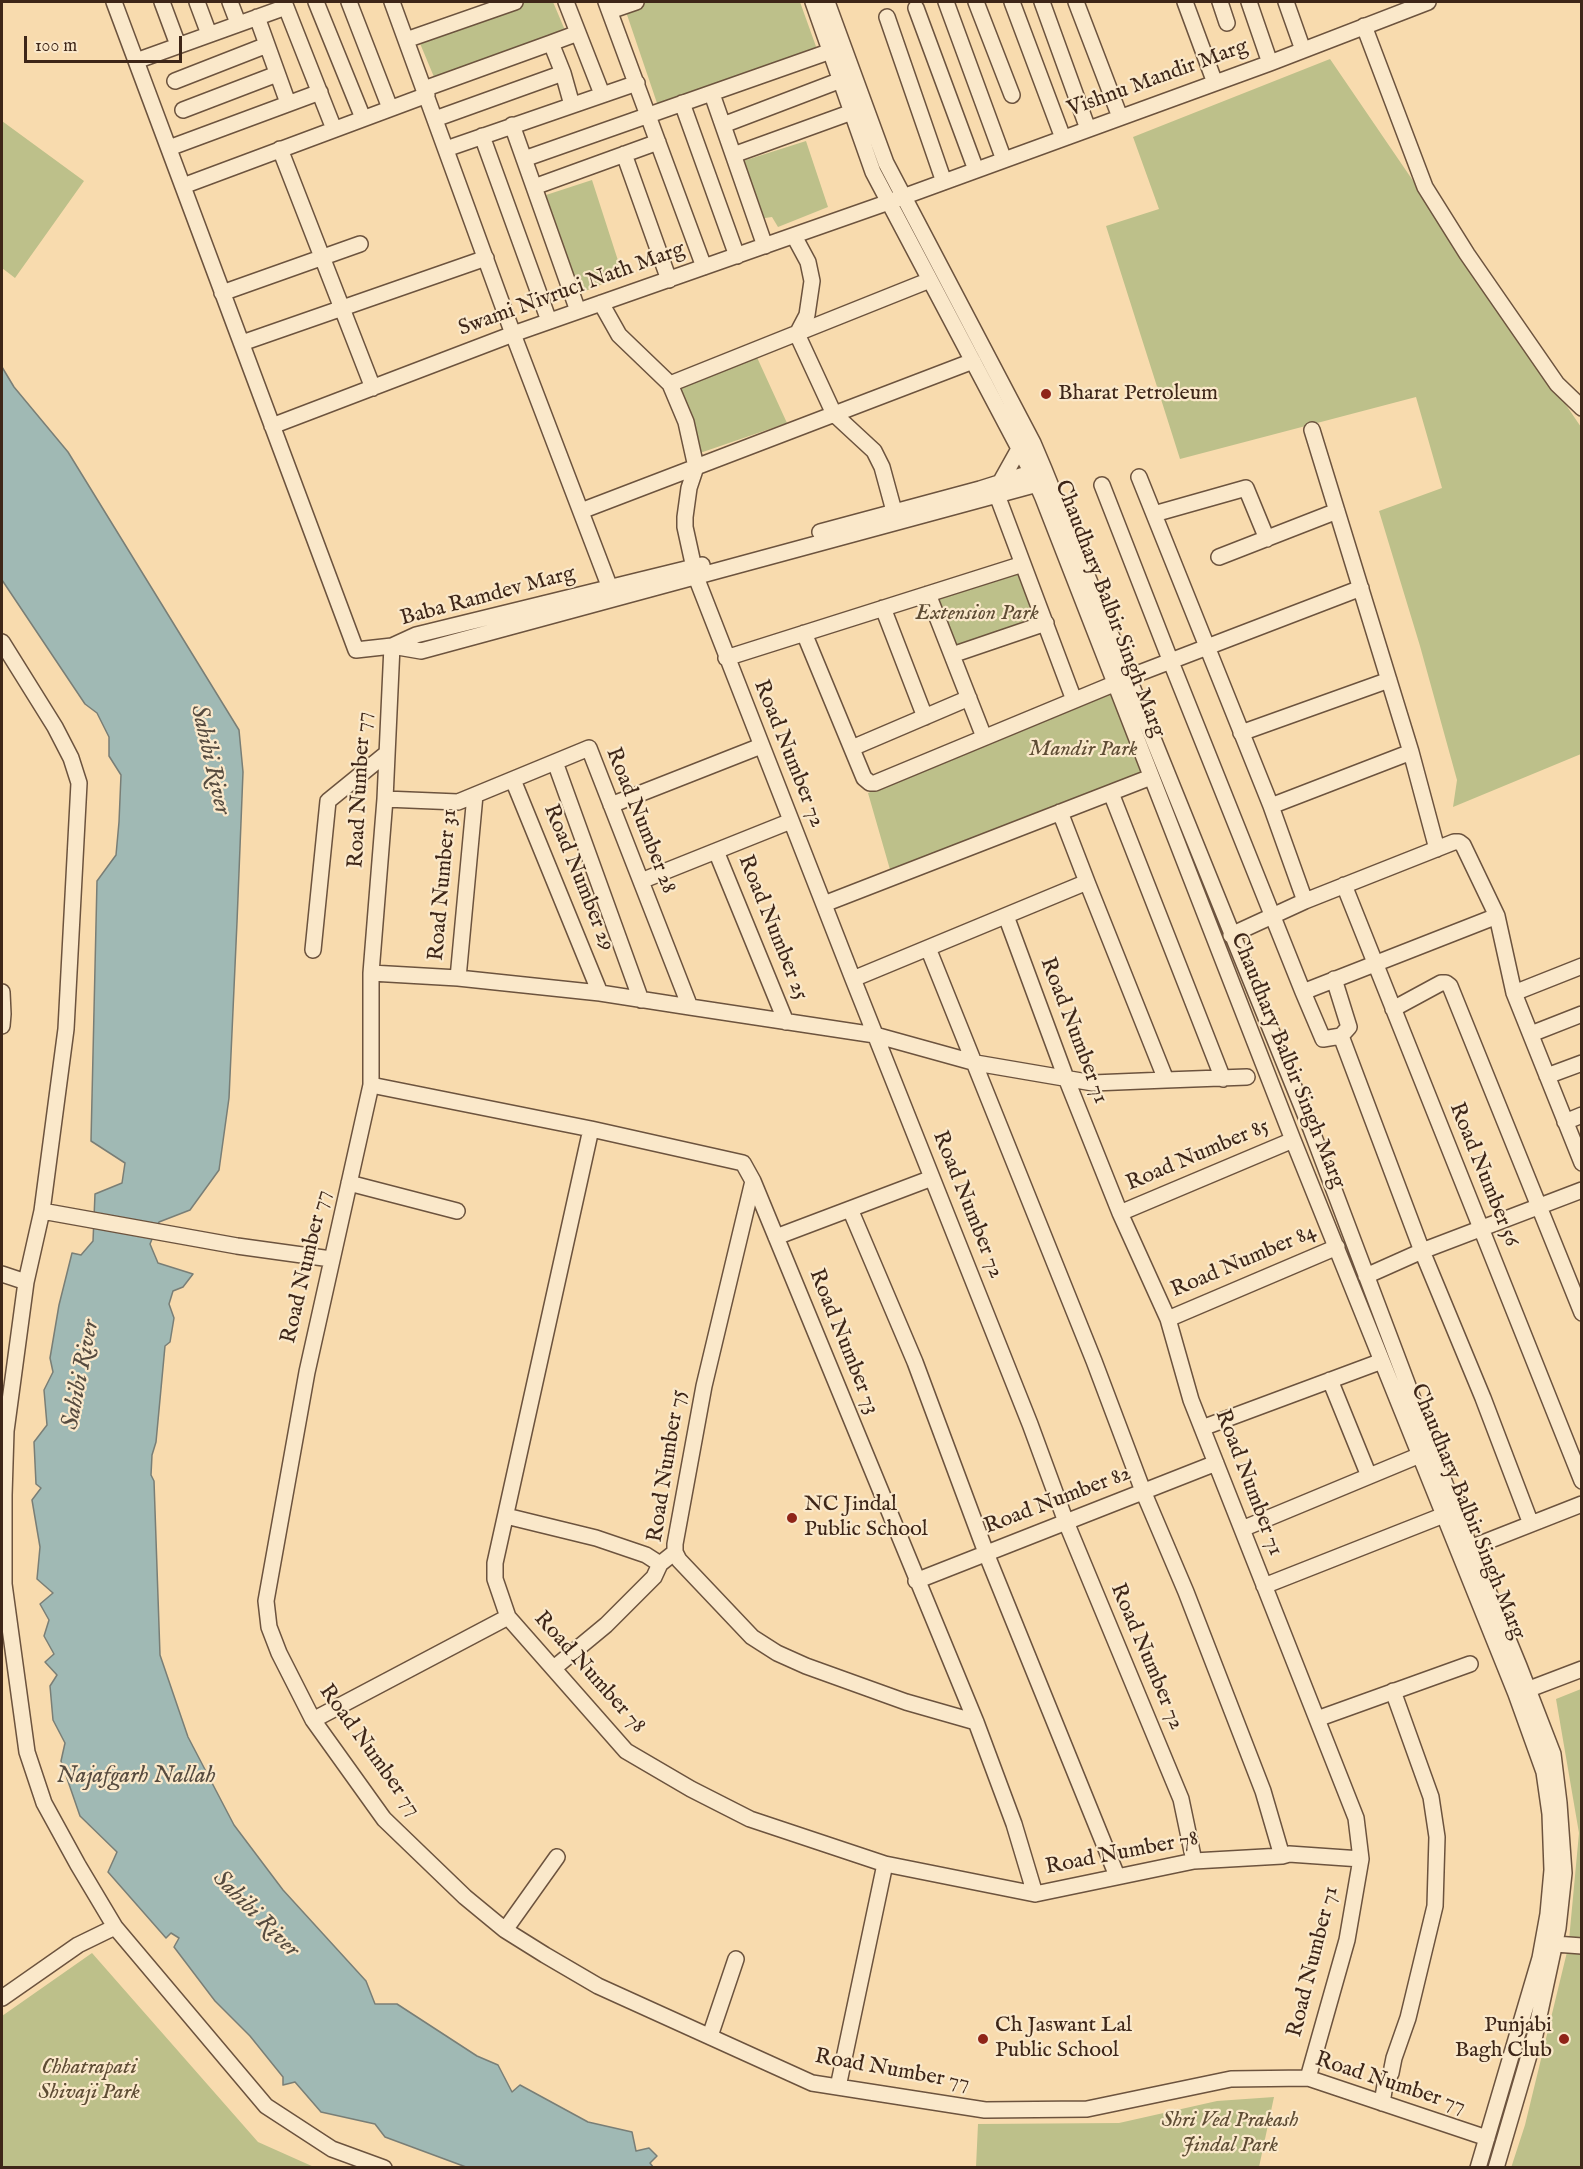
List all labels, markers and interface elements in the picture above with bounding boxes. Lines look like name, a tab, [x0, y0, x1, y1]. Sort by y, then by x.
scale bar	[27, 24, 184, 62]
street label: Vishnu Mandir Marg	[1064, 34, 1252, 124]
text: 100 m	[35, 35, 77, 58]
street label: Swami Nivruci Nath Marg	[455, 237, 689, 343]
place label: Bharat Petroleum	[1058, 381, 1218, 407]
marker: Bharat Petroleum	[1039, 387, 1053, 401]
street label: Chaudhary Balbir Singh Marg	[1048, 477, 1170, 741]
street label: Baba Ramdev Marg	[398, 561, 578, 633]
park label: Extension Park	[915, 601, 1039, 627]
street label: Road Number 72	[746, 676, 830, 832]
water label: Sahibi River	[182, 702, 236, 818]
street label: Road Number 77	[344, 711, 378, 869]
park label: Mandir Park	[1028, 737, 1138, 763]
street label: Road Number 28	[599, 744, 681, 898]
street label: Road Number 29	[537, 801, 619, 955]
street label: Road Number 31	[424, 808, 464, 962]
street label: Road Number 25	[731, 852, 813, 1004]
street label: Chaudhary Balbir Singh Marg	[1224, 929, 1350, 1193]
street label: Road Number 71	[1033, 954, 1113, 1108]
street label: Road Number 56	[1442, 1099, 1524, 1251]
street label: Road Number 85	[1123, 1114, 1273, 1198]
street label: Road Number 72	[925, 1127, 1009, 1283]
street label: Road Number 77	[277, 1188, 337, 1346]
street label: Road Number 84	[1167, 1219, 1321, 1305]
street label: Road Number 73	[802, 1265, 884, 1419]
water label: Sahibi River	[57, 1318, 107, 1432]
street label: Chaudhary Balbir Singh Marg	[1404, 1380, 1530, 1644]
street label: Road Number 75	[643, 1388, 693, 1544]
street label: Road Number 71	[1208, 1406, 1288, 1560]
street label: Road Number 82	[981, 1461, 1135, 1541]
place label: NC Jindal Public School	[804, 1492, 928, 1544]
marker: NC Jindal Public School	[785, 1511, 799, 1525]
street label: Road Number 72	[1103, 1580, 1189, 1734]
street label: Road Number 78	[527, 1607, 651, 1739]
street label: Road Number 77	[312, 1680, 426, 1822]
water label: Najafgarh Nallah	[56, 1763, 216, 1791]
street label: Road Number 78	[1043, 1826, 1201, 1882]
water label: Sahibi River	[205, 1865, 305, 1965]
street label: Road Number 71	[1283, 1884, 1345, 2040]
place label: Ch Jaswant Lal Public School	[995, 2013, 1132, 2064]
place label: Punjabi Bagh Club	[1455, 2013, 1552, 2064]
marker: Ch Jaswant Lal Public School	[976, 2032, 990, 2046]
marker: Punjabi Bagh Club	[1557, 2032, 1571, 2046]
street label: Road Number 77	[813, 2044, 971, 2098]
street label: Road Number 77	[1311, 2047, 1469, 2121]
park label: Chhatrapati Shivaji Park	[38, 2055, 140, 2106]
park label: Shri Ved Prakash Jindal Park	[1161, 2108, 1299, 2160]

